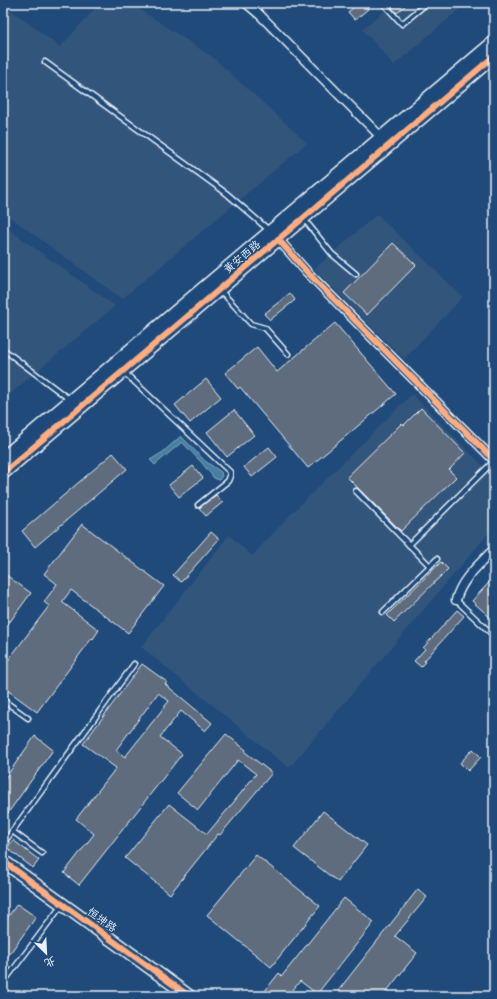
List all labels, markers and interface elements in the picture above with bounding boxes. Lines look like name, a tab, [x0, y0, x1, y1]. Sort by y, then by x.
street label: 黄安西路	[220, 237, 264, 277]
street label: 恒坤路	[84, 904, 120, 936]
north arrow	[26, 933, 66, 973]
text: 北	[42, 953, 58, 971]

